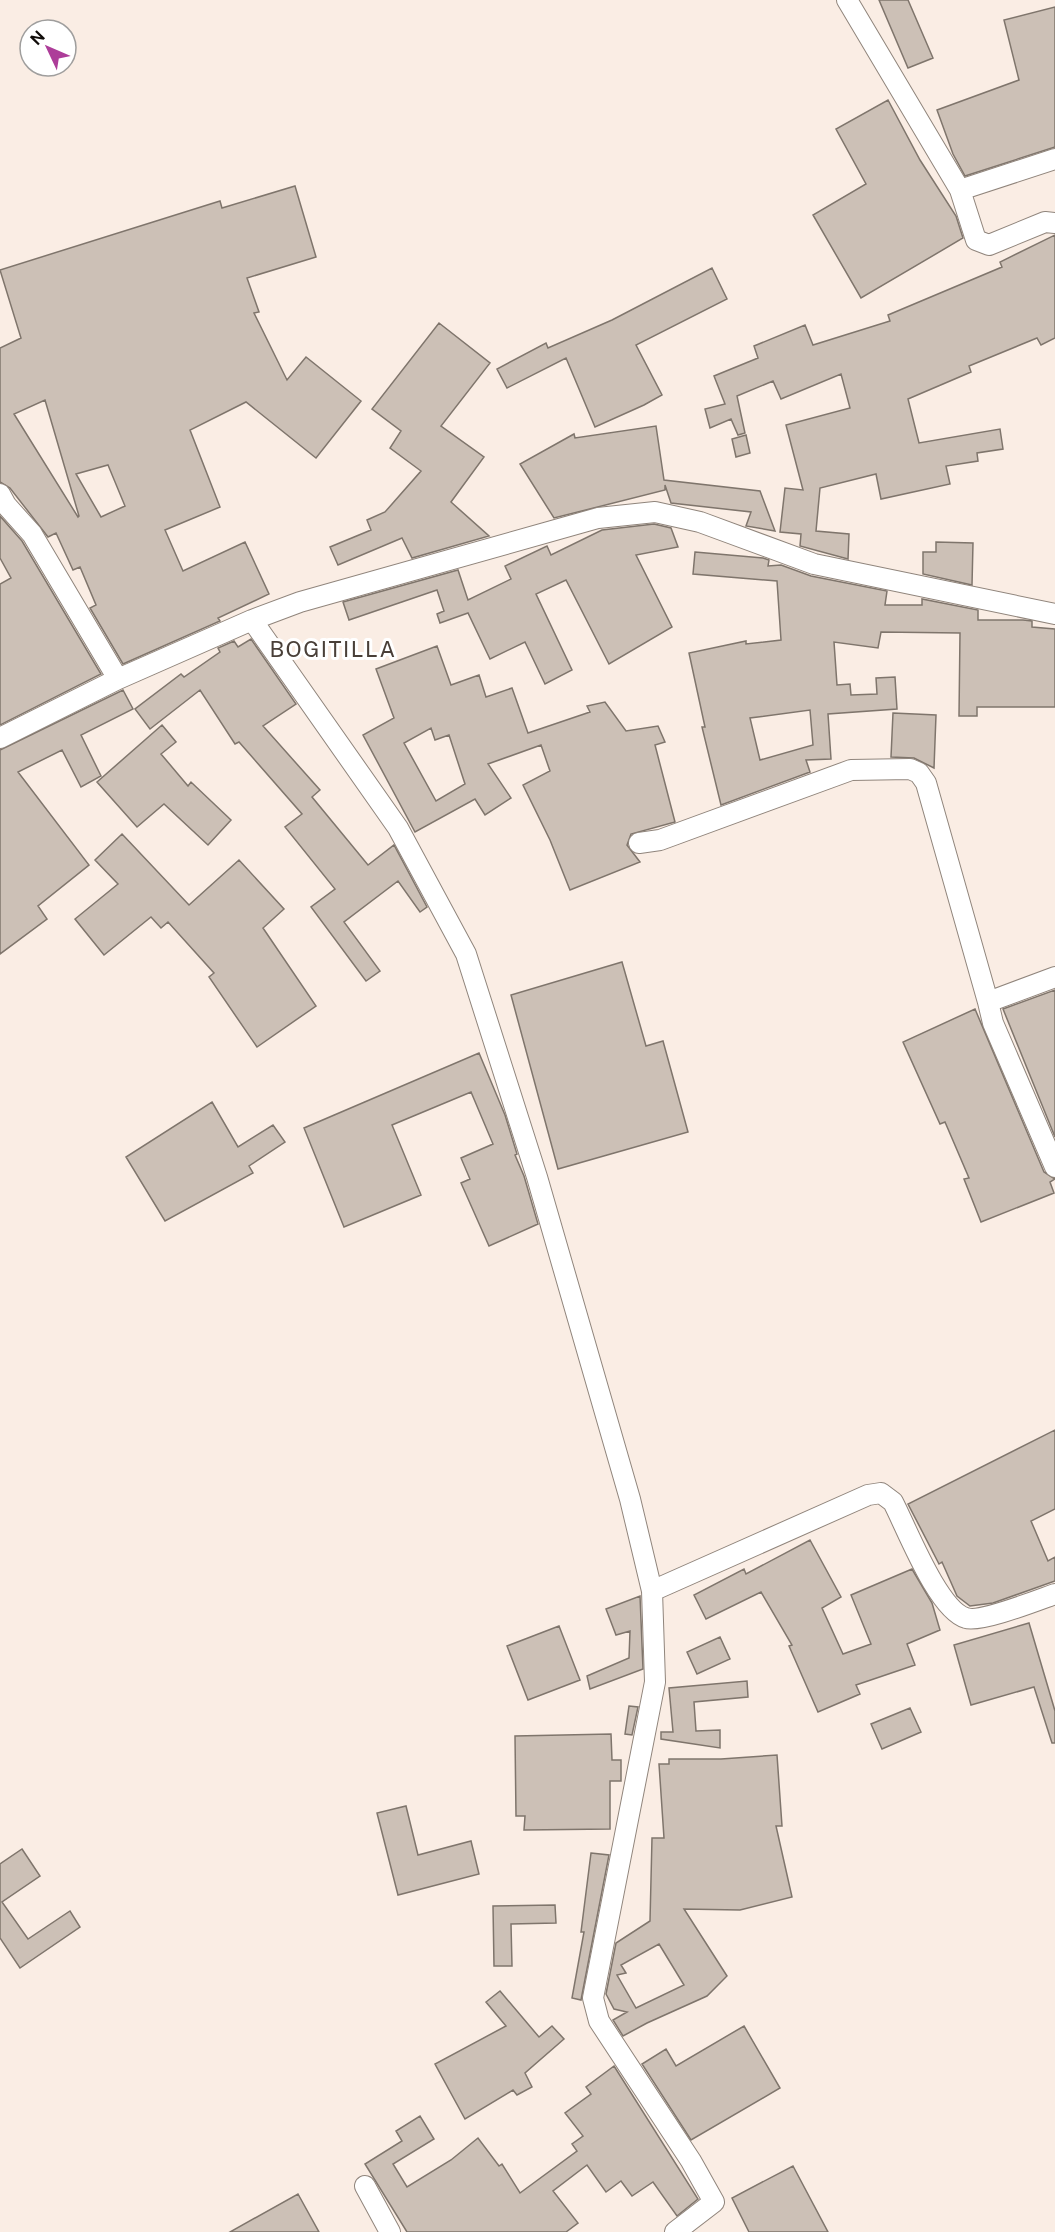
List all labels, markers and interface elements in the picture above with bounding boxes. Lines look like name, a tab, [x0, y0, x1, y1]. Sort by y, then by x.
north arrow	[18, 18, 78, 78]
text: N	[26, 27, 49, 49]
district label: BOGITILLA	[269, 636, 397, 662]

